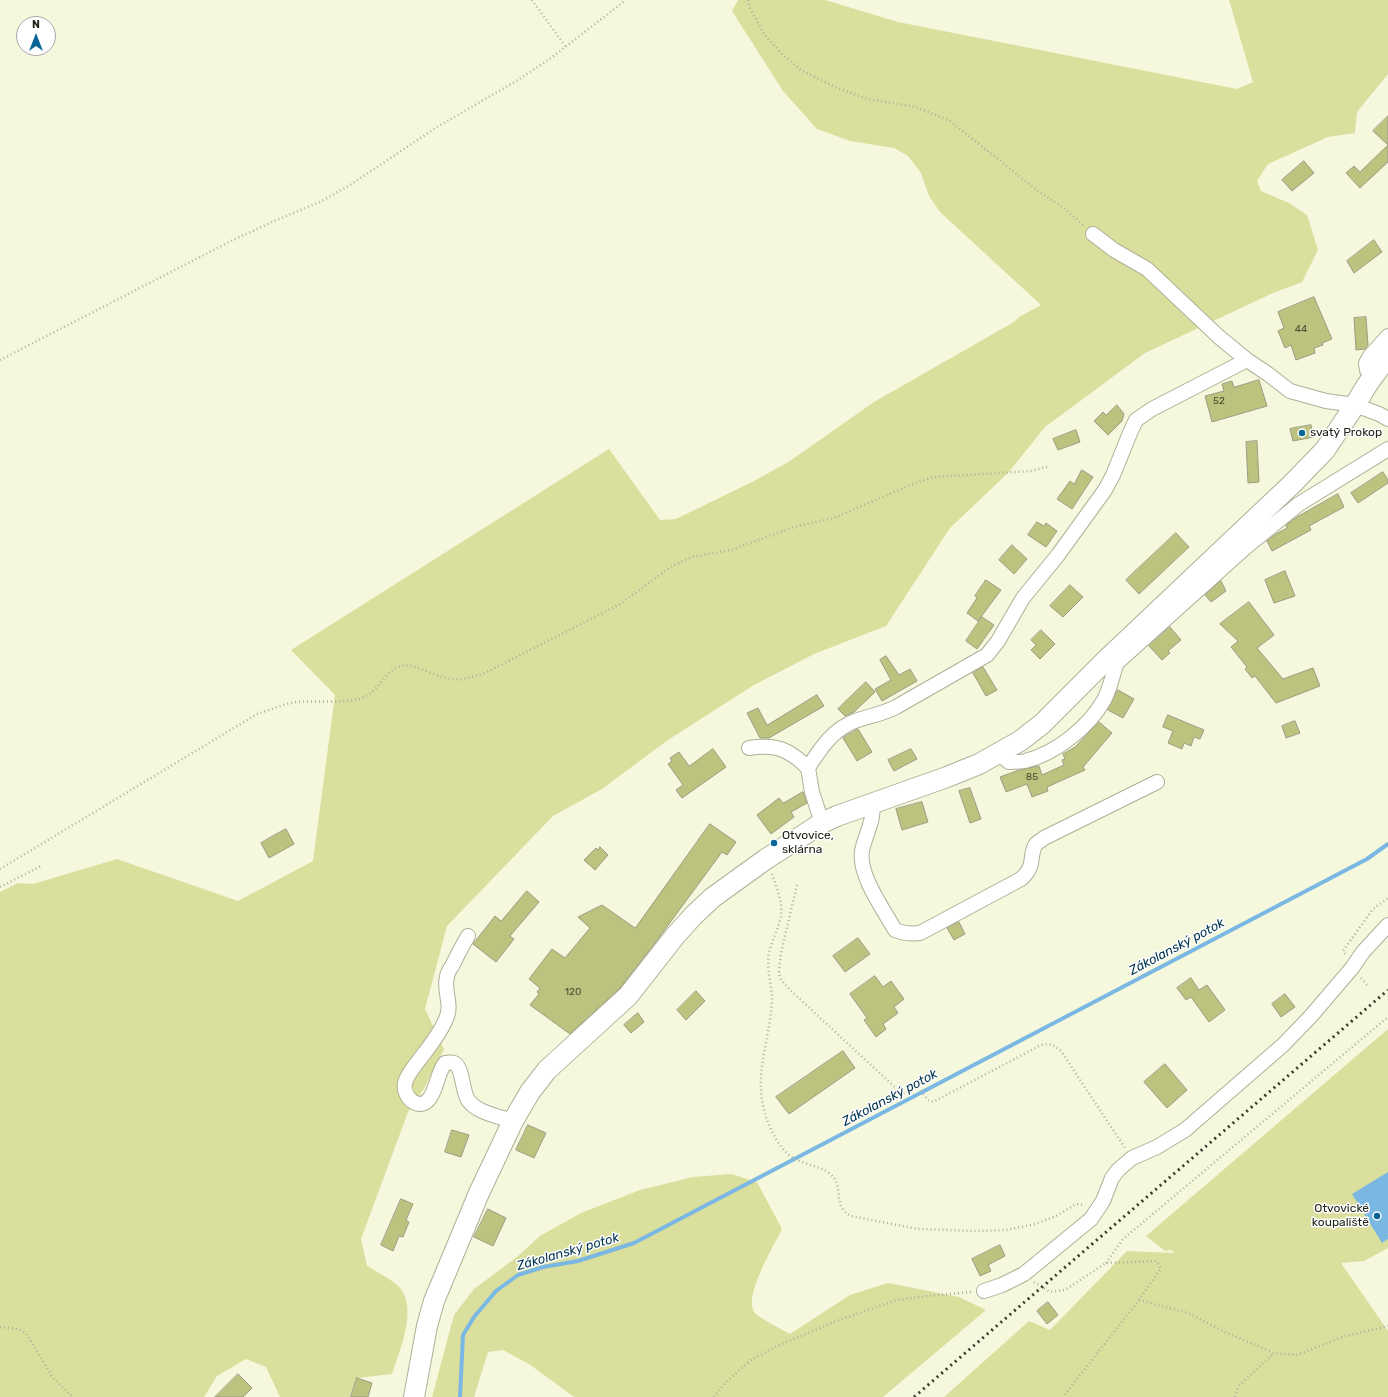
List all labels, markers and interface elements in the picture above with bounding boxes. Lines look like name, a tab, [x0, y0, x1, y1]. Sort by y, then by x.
north arrow	[16, 16, 56, 56]
text: N	[32, 18, 40, 31]
house number: 44	[1295, 323, 1307, 335]
house number: 52	[1213, 395, 1225, 407]
place label: svatý Prokop	[1310, 426, 1382, 440]
marker: svatý Prokop	[1297, 428, 1307, 438]
house number: 85	[1026, 771, 1038, 783]
place label: Otvovice, sklárna	[782, 829, 834, 857]
marker: Otvovice, sklárna	[769, 838, 779, 848]
water label: Zákolanský potok	[1127, 915, 1227, 979]
house number: 120	[565, 986, 581, 998]
water label: Zákolanský potok	[840, 1066, 940, 1130]
place label: Otvovické koupaliště	[1312, 1202, 1369, 1230]
marker: Otvovické koupaliště	[1372, 1211, 1382, 1221]
water label: Zákolanský potok	[515, 1230, 621, 1274]

